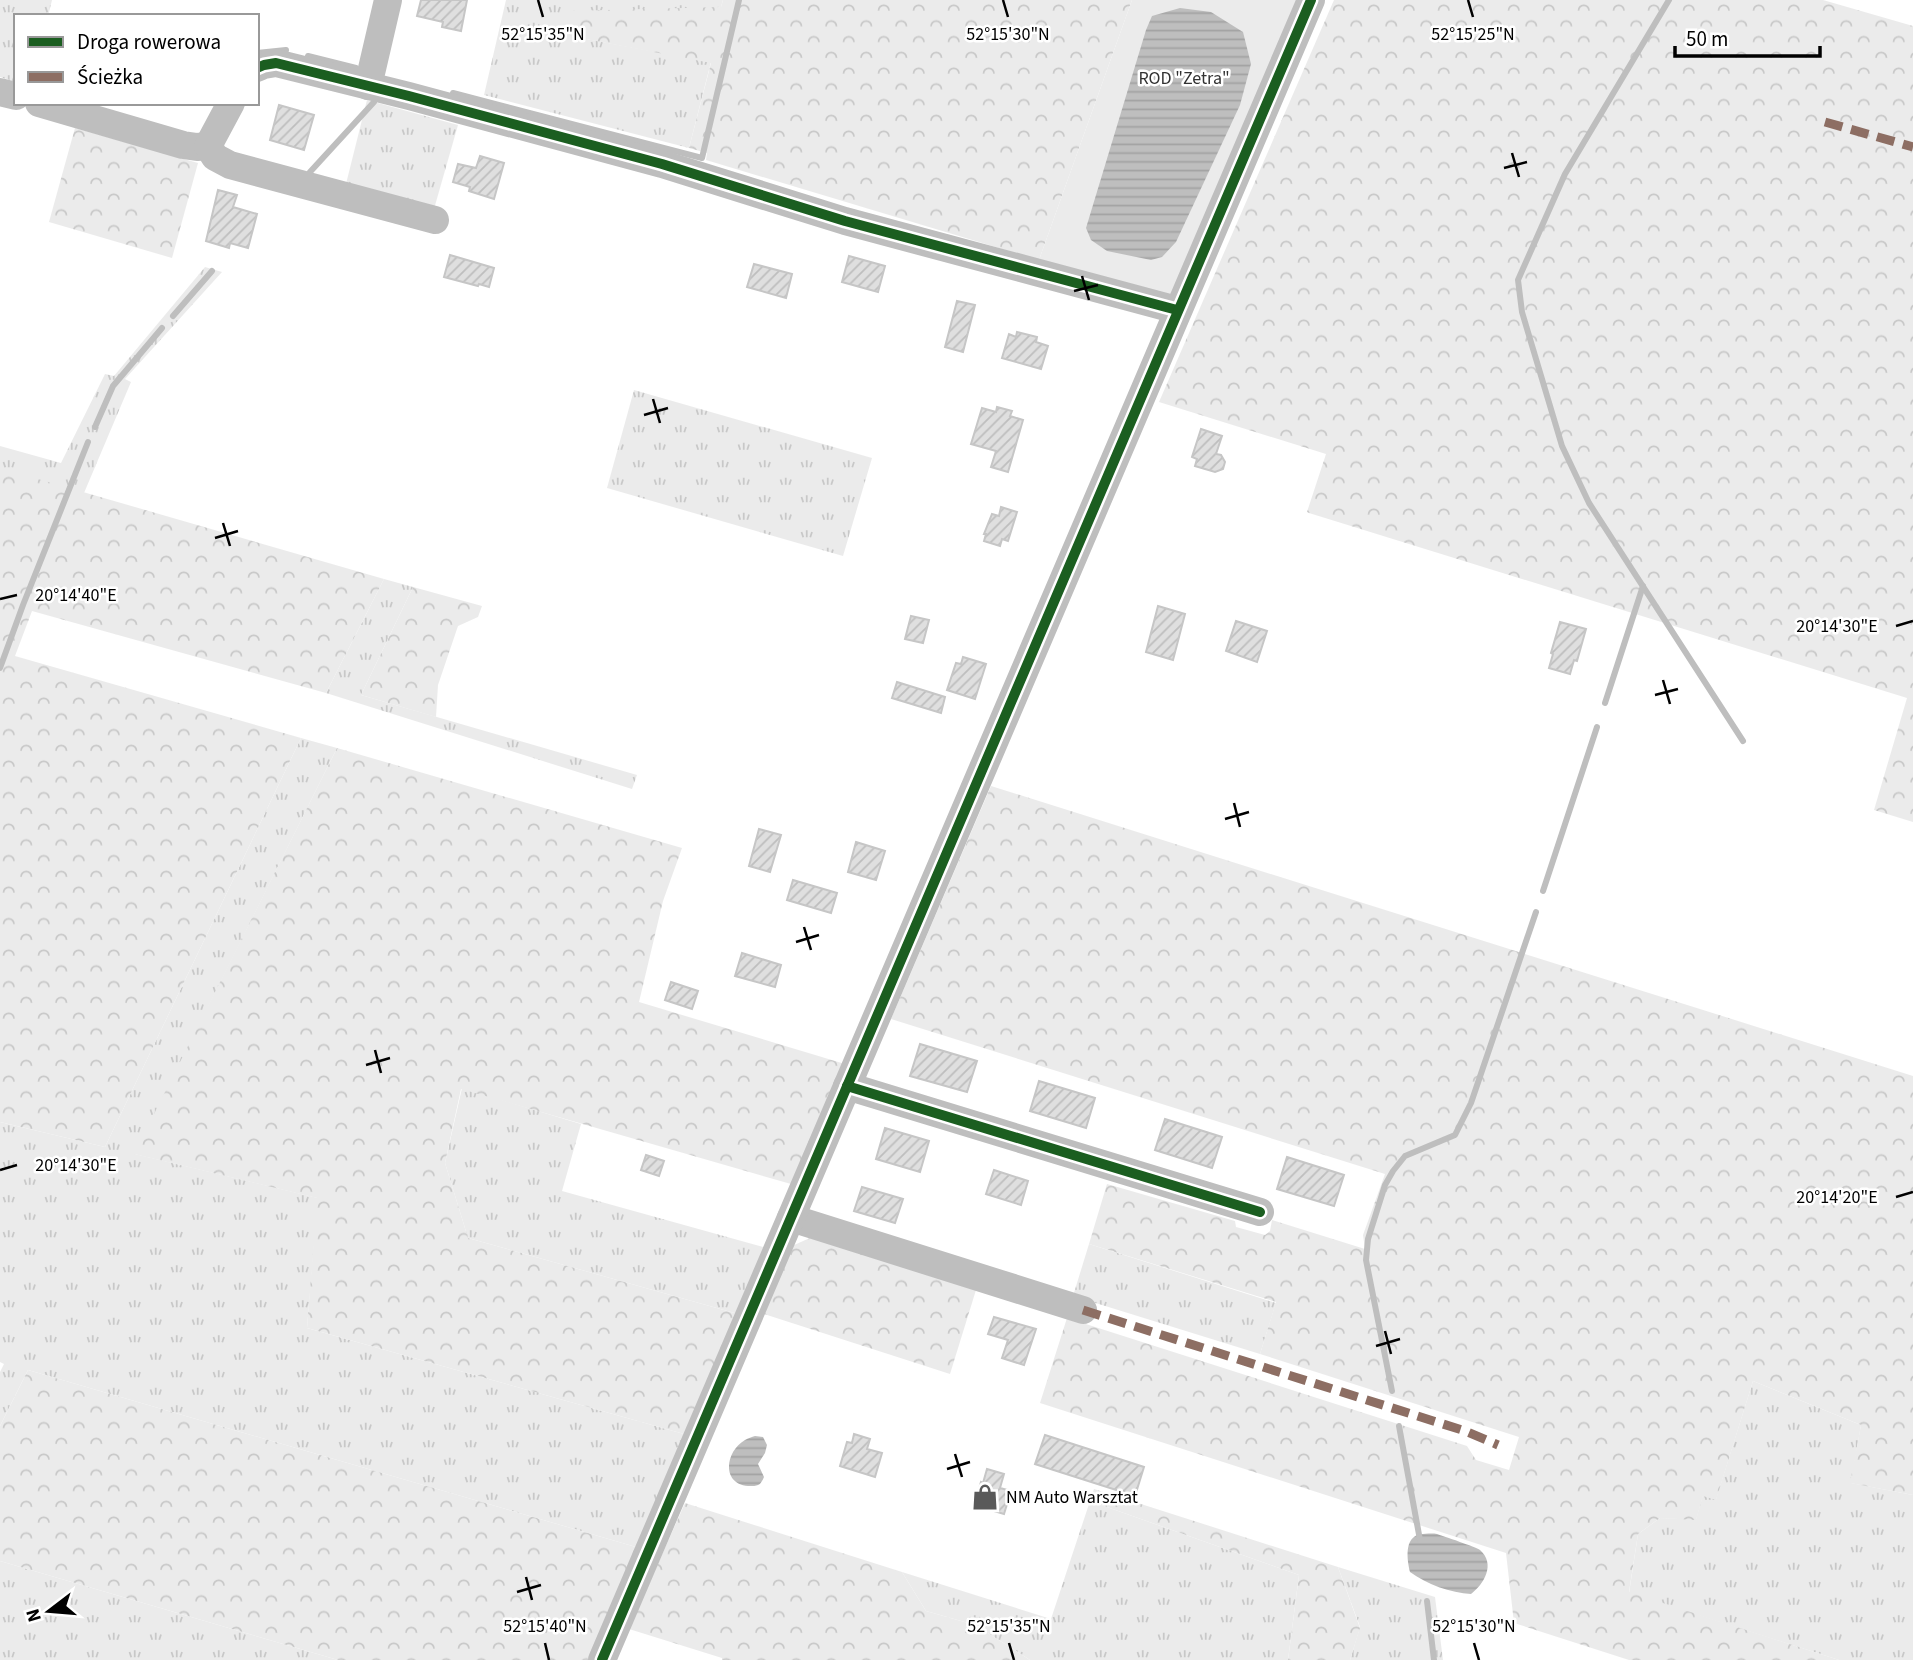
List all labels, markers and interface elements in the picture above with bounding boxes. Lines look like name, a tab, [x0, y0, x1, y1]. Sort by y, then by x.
legend	[14, 14, 259, 105]
scale bar	[1675, 14, 1820, 58]
text: 52°15'35"N	[501, 22, 585, 47]
text: 52°15'30"N	[966, 22, 1050, 47]
text: 52°15'25"N	[1431, 22, 1515, 47]
text: 50 m	[1686, 24, 1728, 54]
text: Droga rowerowa	[77, 27, 221, 57]
text: Ścieżka	[77, 62, 143, 92]
park label: ROD "Zetra"	[1138, 66, 1230, 91]
text: 20°14'40"E	[35, 583, 117, 608]
text: 20°14'30"E	[1796, 614, 1878, 639]
text: 20°14'30"E	[35, 1153, 117, 1178]
text: 20°14'20"E	[1796, 1185, 1878, 1210]
shop icon: NM Auto Warsztat	[970, 1482, 1000, 1512]
place label: NM Auto Warsztat	[1006, 1485, 1138, 1510]
north arrow	[14, 1576, 84, 1646]
text: N	[19, 1605, 49, 1625]
text: 52°15'40"N	[503, 1614, 587, 1639]
text: 52°15'35"N	[967, 1614, 1051, 1639]
text: 52°15'30"N	[1432, 1614, 1516, 1639]

